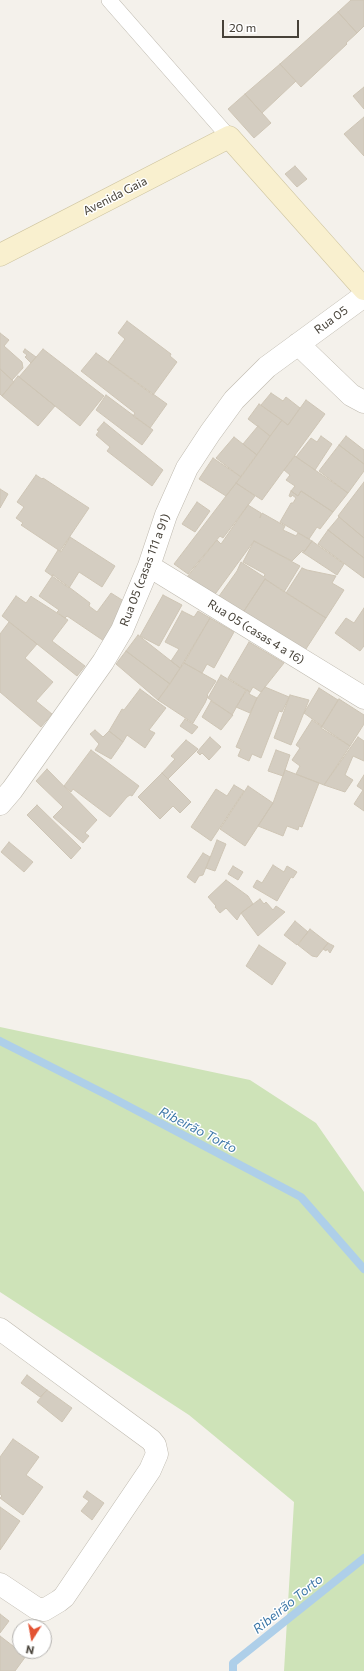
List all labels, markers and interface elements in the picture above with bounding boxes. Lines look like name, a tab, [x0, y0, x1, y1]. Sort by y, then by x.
scale bar	[224, 12, 301, 38]
text: 20 m	[229, 20, 256, 34]
street label: Avenida Gaia	[81, 174, 149, 218]
street label: Rua 05	[311, 303, 351, 337]
street label: Rua 05 (casas 111 a 91)	[117, 512, 173, 628]
street label: Rua 05 (casas 4 a 16)	[205, 597, 307, 667]
water label: Ribeirão Torto	[156, 1104, 240, 1156]
water label: Ribeirão Torto	[250, 1571, 326, 1637]
north arrow	[12, 1619, 52, 1659]
text: N	[25, 1643, 35, 1657]

